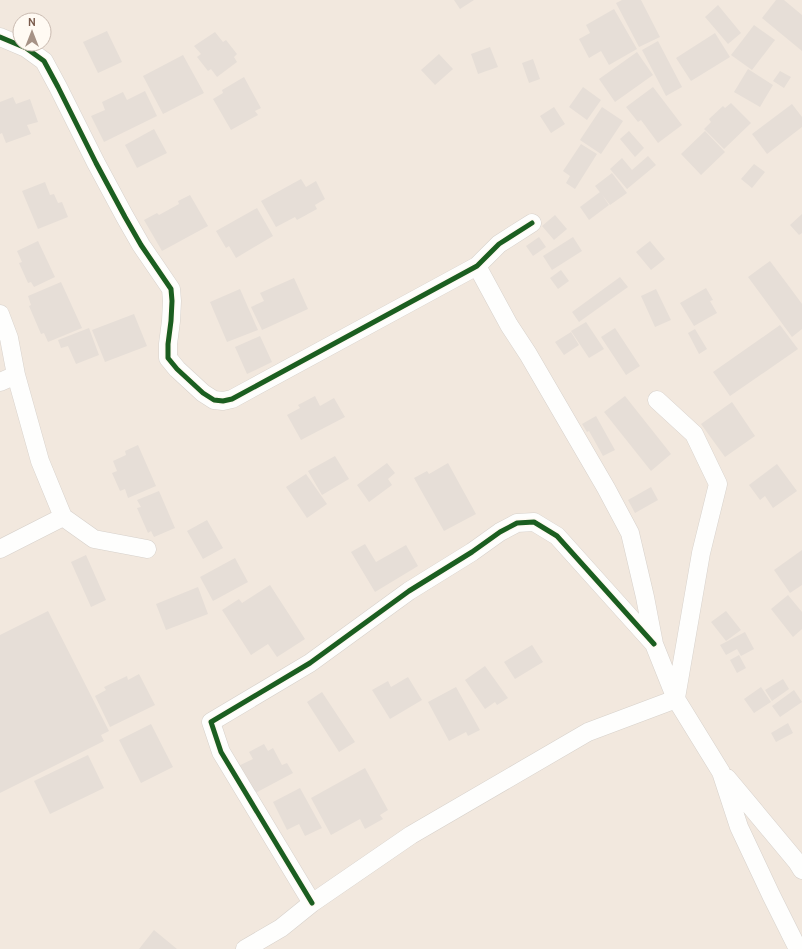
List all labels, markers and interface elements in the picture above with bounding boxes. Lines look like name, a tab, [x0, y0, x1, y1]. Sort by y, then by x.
north arrow	[12, 12, 52, 52]
text: N	[28, 15, 36, 29]

